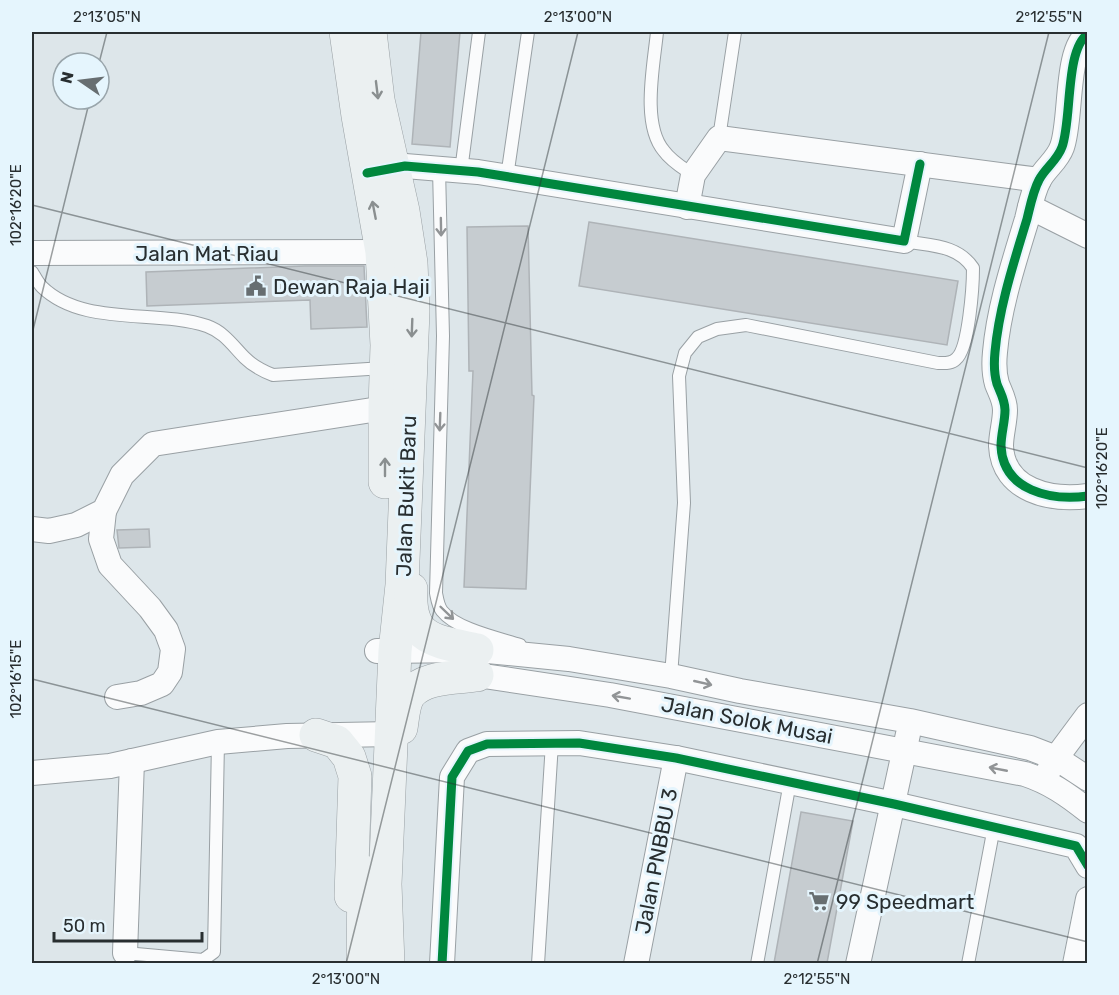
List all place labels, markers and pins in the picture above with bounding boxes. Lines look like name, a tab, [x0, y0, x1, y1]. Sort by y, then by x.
public building icon: Dewan Raja Haji	[244, 274, 268, 298]
place label: Dewan Raja Haji	[273, 274, 430, 299]
supermarket icon: 99 Speedmart	[807, 889, 831, 913]
place label: 99 Speedmart	[836, 889, 974, 914]

